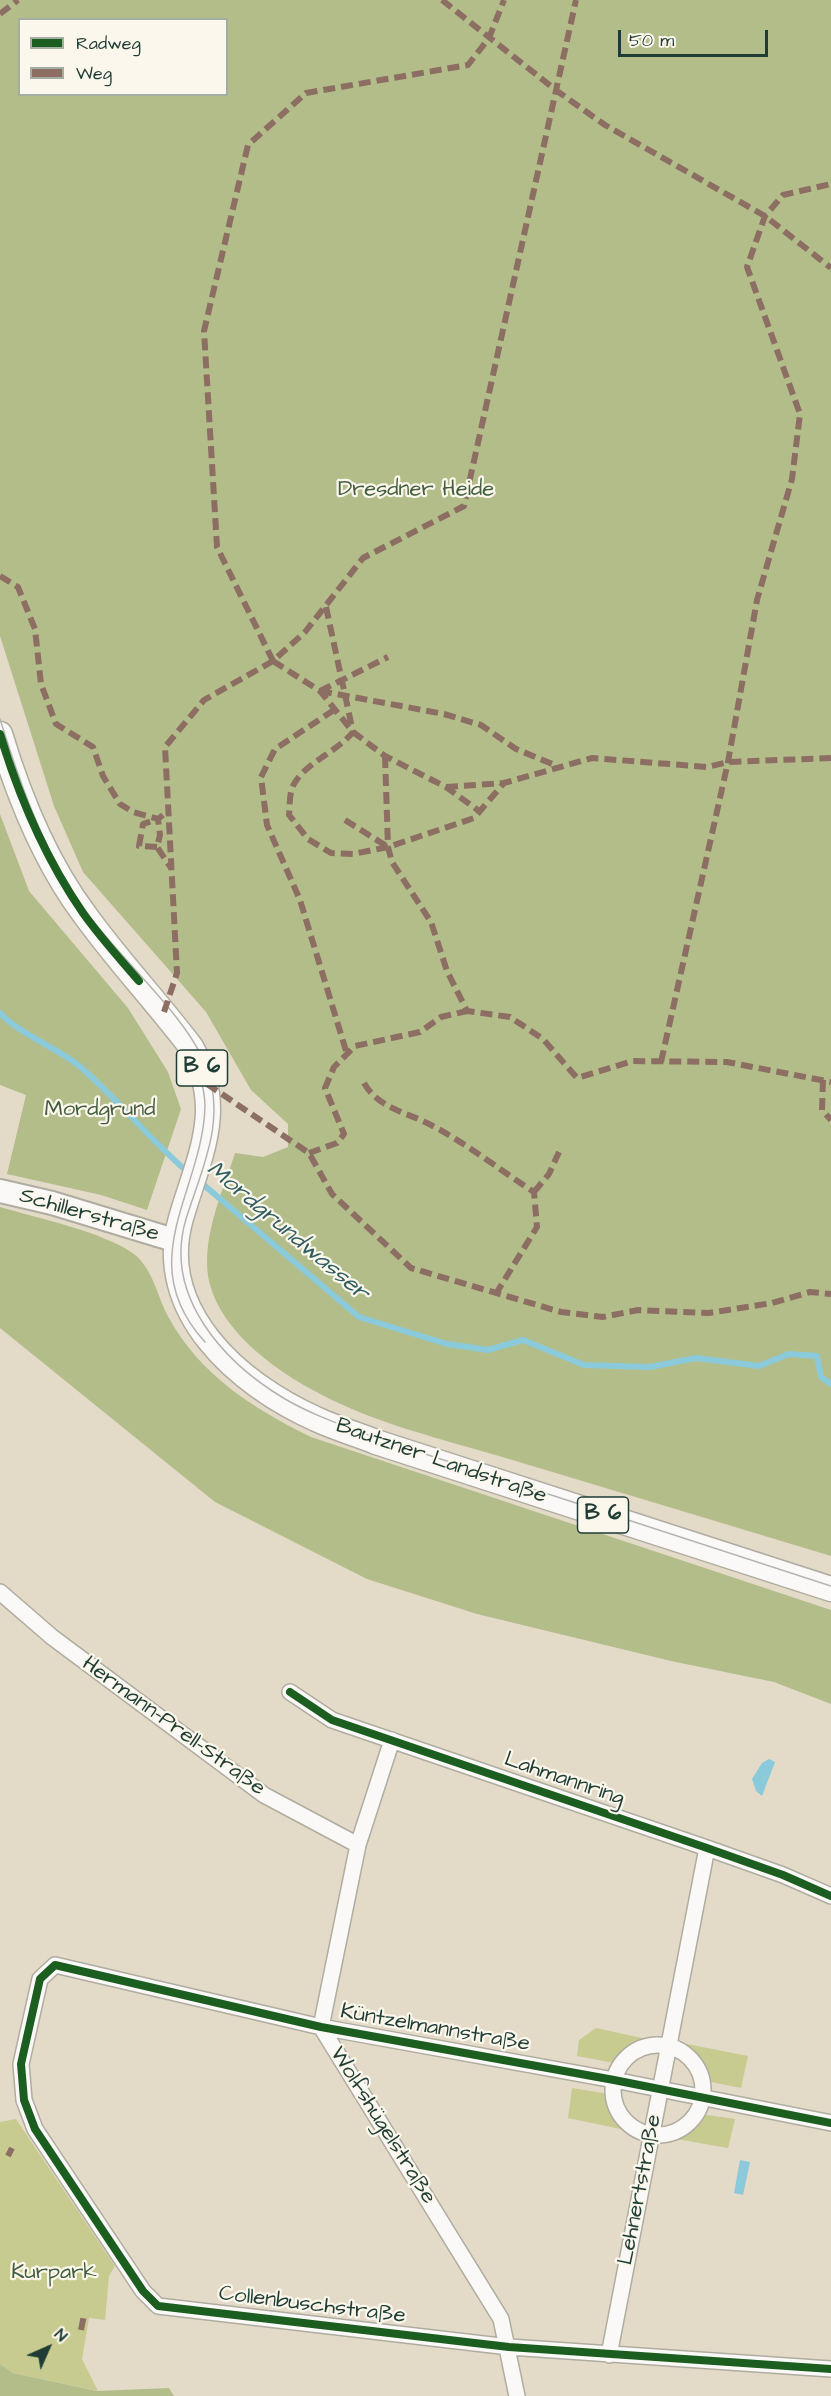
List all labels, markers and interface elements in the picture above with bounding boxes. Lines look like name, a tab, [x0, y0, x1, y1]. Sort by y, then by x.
legend	[18, 18, 228, 96]
scale bar	[621, 18, 771, 56]
text: 50 m	[629, 28, 674, 53]
text: Radweg	[76, 31, 141, 56]
text: Weg	[76, 61, 112, 86]
park label: Dresdner Heide	[338, 477, 494, 503]
road number: B 6	[176, 1050, 228, 1086]
park label: Mordgrund	[45, 1097, 155, 1123]
water label: Mordgrundwasser	[200, 1156, 374, 1308]
street label: Schillerstraße	[16, 1183, 162, 1249]
street label: Bautzner Landstraße	[332, 1414, 550, 1510]
road number: B 6	[578, 1497, 628, 1533]
street label: Hermann-Prell-Straße	[76, 1652, 270, 1802]
street label: Lahmannring	[500, 1747, 628, 1813]
street label: Küntzelmannstraße	[338, 1999, 532, 2059]
street label: Wolfshügelstraße	[323, 2043, 441, 2209]
street label: Lehnertstraße	[613, 2112, 669, 2268]
park label: Kurpark	[11, 2260, 97, 2286]
street label: Collenbuschstraße	[217, 2281, 407, 2331]
north arrow	[18, 2318, 78, 2378]
text: N	[49, 2324, 72, 2347]

